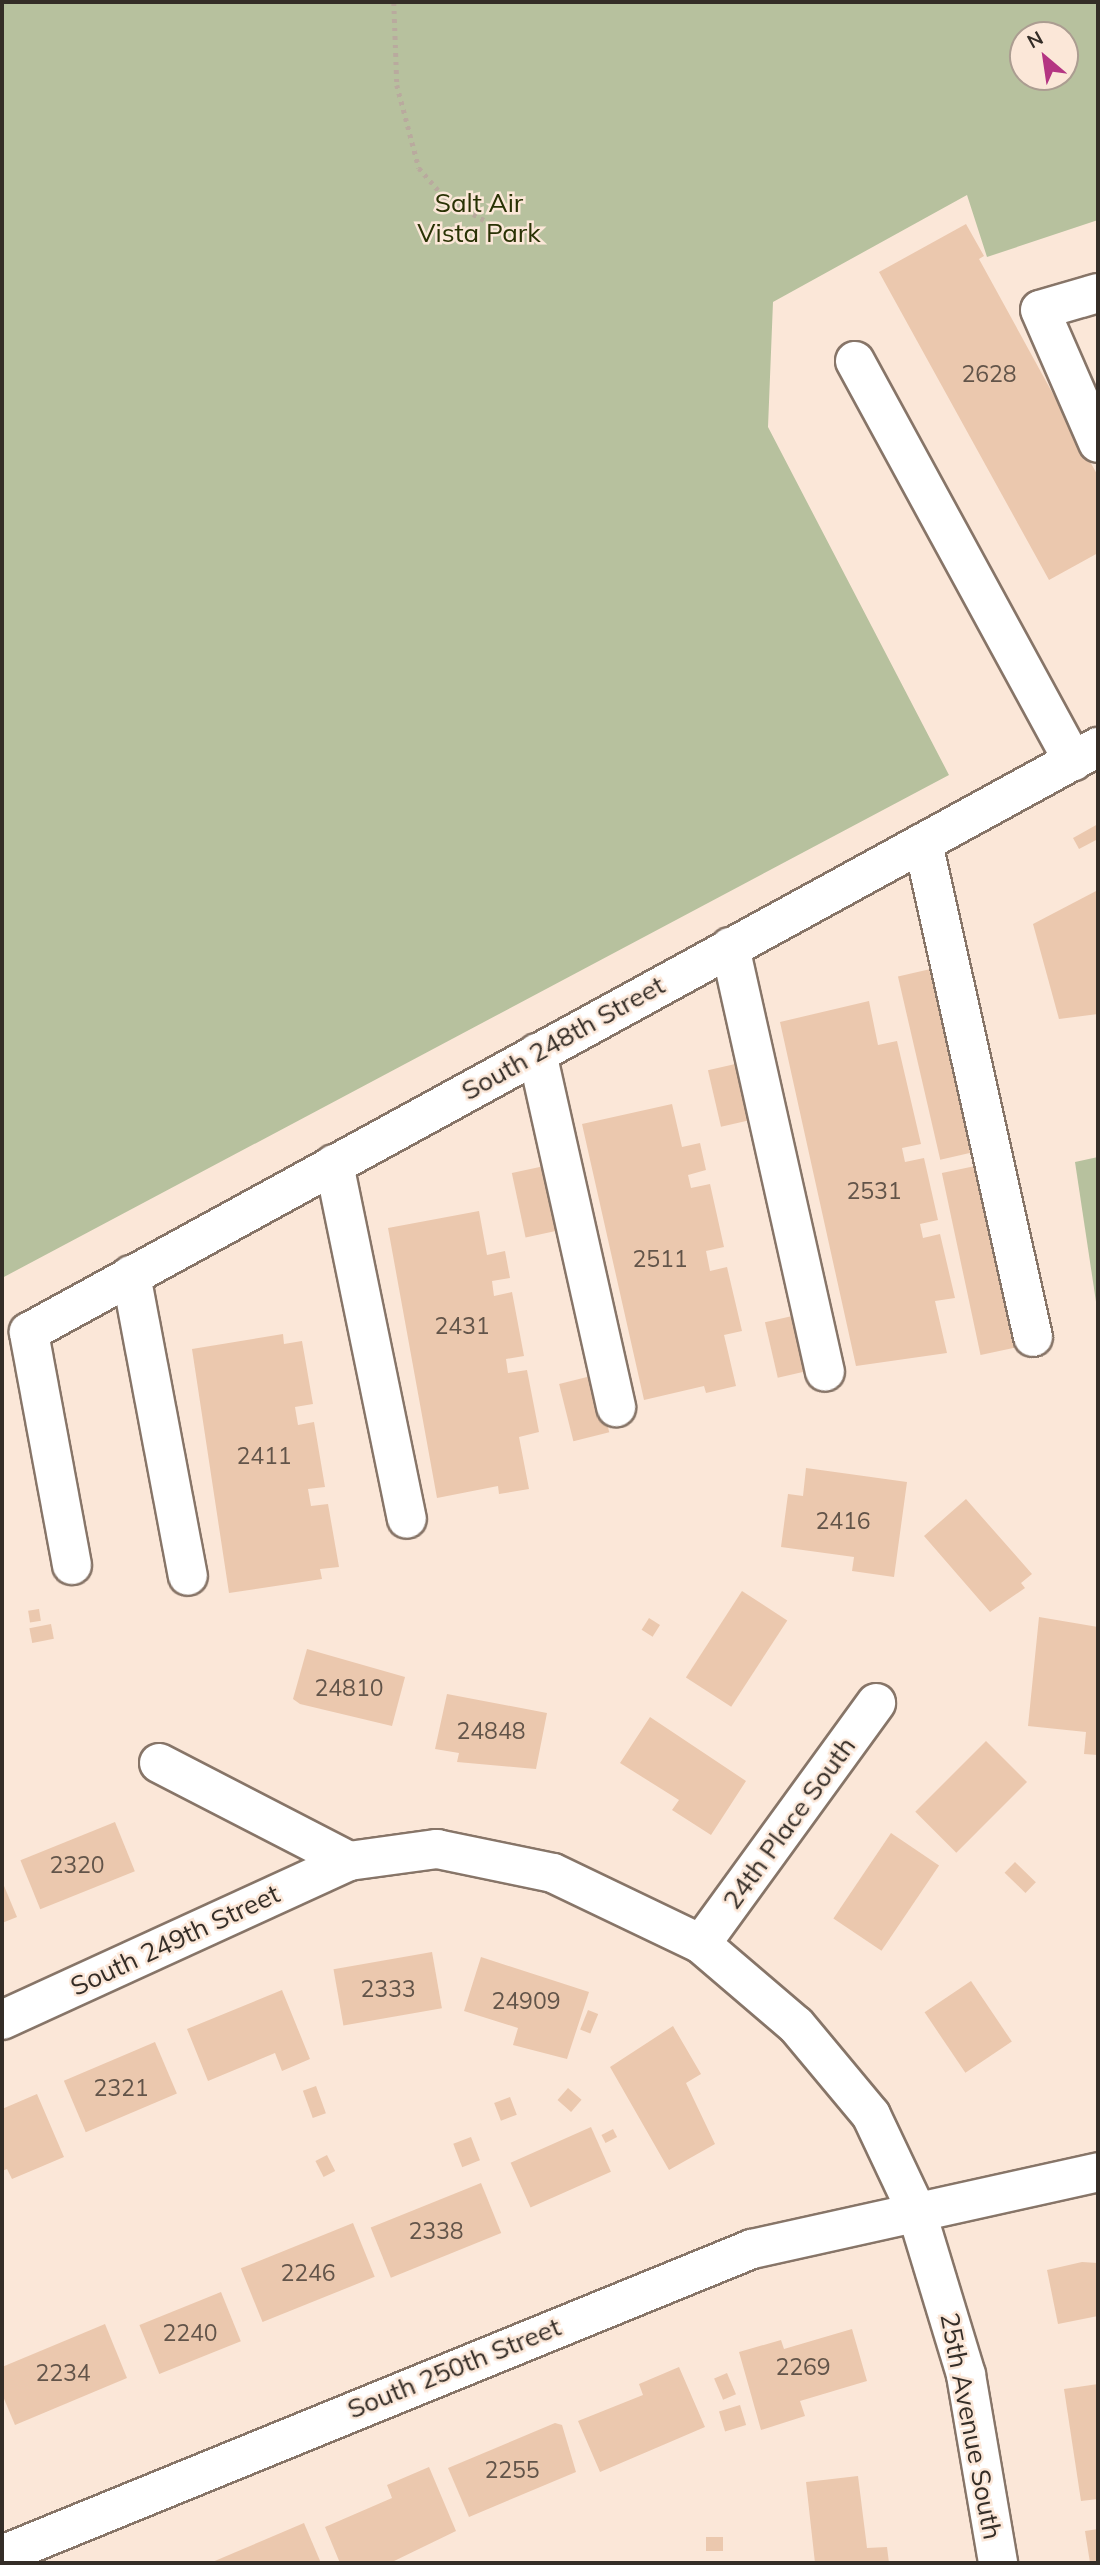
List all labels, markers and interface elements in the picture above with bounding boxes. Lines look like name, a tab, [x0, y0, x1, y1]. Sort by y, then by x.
north arrow	[1009, 21, 1079, 91]
text: N	[1023, 25, 1047, 53]
park label: Salt Air Vista Park	[417, 187, 541, 248]
house number: 2628	[961, 360, 1017, 388]
street label: South 248th Street	[456, 969, 670, 1107]
house number: 2531	[846, 1177, 902, 1205]
house number: 2511	[632, 1245, 688, 1273]
house number: 2431	[434, 1312, 490, 1340]
house number: 2411	[236, 1442, 292, 1470]
house number: 2416	[815, 1507, 871, 1535]
house number: 24810	[315, 1674, 383, 1702]
house number: 24848	[457, 1717, 525, 1745]
street label: 24th Place South	[716, 1731, 862, 1915]
house number: 2320	[49, 1851, 105, 1879]
street label: South 249th Street	[66, 1878, 284, 2002]
house number: 2333	[360, 1975, 416, 2003]
house number: 24909	[492, 1987, 560, 2015]
house number: 2321	[93, 2074, 149, 2102]
house number: 2338	[408, 2217, 464, 2245]
house number: 2246	[280, 2259, 336, 2287]
street label: 25th Avenue South	[934, 2310, 1008, 2542]
street label: South 250th Street	[343, 2311, 565, 2425]
house number: 2240	[162, 2319, 218, 2347]
house number: 2269	[775, 2353, 831, 2381]
house number: 2234	[35, 2359, 91, 2387]
house number: 2255	[484, 2456, 540, 2484]

